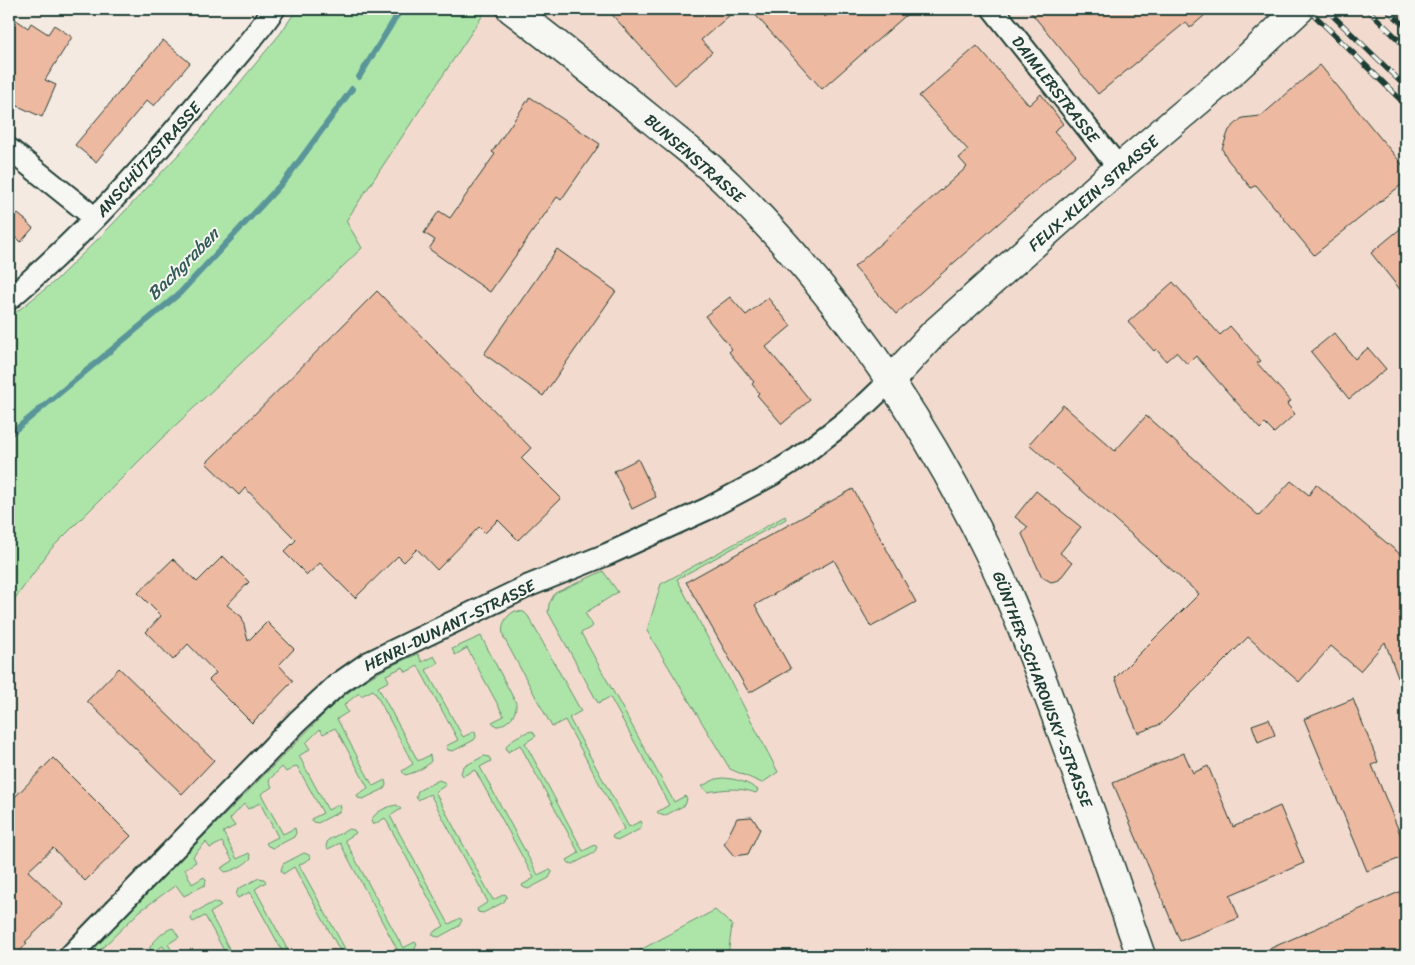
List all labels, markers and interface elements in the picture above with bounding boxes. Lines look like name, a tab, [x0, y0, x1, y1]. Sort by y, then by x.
street label: DAIMLERSTRASSE	[1004, 29, 1108, 150]
street label: ANSCHÜTZSTRASSE	[88, 94, 209, 225]
street label: BUNSENSTRASSE	[638, 106, 753, 211]
street label: FELIX-KLEIN-STRASSE	[1021, 127, 1166, 259]
water label: Bachgraben	[139, 218, 229, 308]
street label: GÜNTHER-SCHAROWSKY-STRASSE	[984, 567, 1101, 813]
street label: HENRI-DUNANT-STRASSE	[358, 571, 541, 680]

